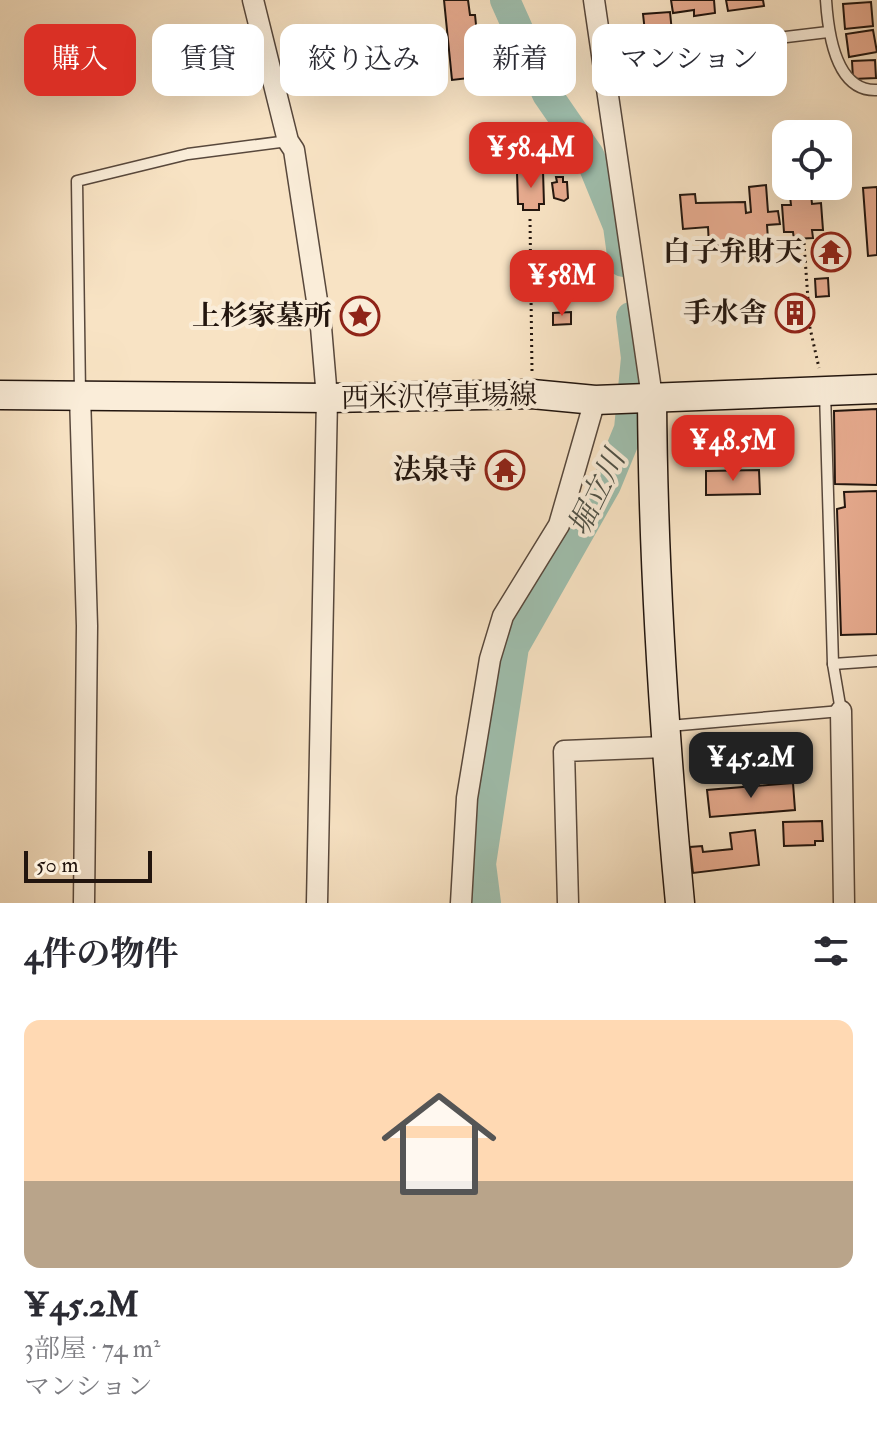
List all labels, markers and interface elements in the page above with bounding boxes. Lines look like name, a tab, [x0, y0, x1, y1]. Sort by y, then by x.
chip: 購入	[24, 24, 136, 96]
chip: 賃貸	[152, 24, 264, 96]
chip: 絞り込み	[280, 24, 448, 96]
chip: 新着	[464, 24, 576, 96]
chip: マンション	[592, 24, 787, 96]
map controls	[772, 120, 852, 200]
button: locate	[772, 120, 852, 200]
pin: ¥58.4M	[466, 122, 596, 190]
text: ¥58.4M	[487, 132, 575, 164]
temple icon: 白子弁財天	[810, 231, 852, 273]
place label: 白子弁財天	[663, 235, 803, 270]
pin: ¥58M	[515, 250, 609, 318]
text: ¥58M	[528, 260, 596, 292]
building icon: 手水舎	[774, 292, 816, 334]
place icon: 上杉家墓所	[339, 295, 381, 337]
place label: 手水舎	[683, 296, 767, 331]
place label: 上杉家墓所	[192, 299, 332, 334]
street label: 西米沢停車場線	[341, 378, 537, 416]
pin: ¥48.5M	[668, 415, 798, 483]
text: ¥48.5M	[690, 425, 776, 457]
water label: 堀立川	[561, 442, 635, 542]
temple icon: 法泉寺	[484, 449, 526, 491]
place label: 法泉寺	[393, 453, 477, 488]
pin: ¥45.2M	[686, 732, 816, 800]
text: ¥45.2M	[707, 742, 795, 774]
scale bar	[24, 847, 152, 883]
text: 50 m	[36, 851, 78, 879]
icon: filters	[809, 929, 853, 973]
text: 4件の物件	[24, 933, 178, 976]
icon: home	[367, 1072, 511, 1216]
text: ¥45.2M	[24, 1284, 139, 1327]
text: 3部屋 · 74 m²	[24, 1333, 160, 1365]
text: マンション	[24, 1371, 153, 1403]

